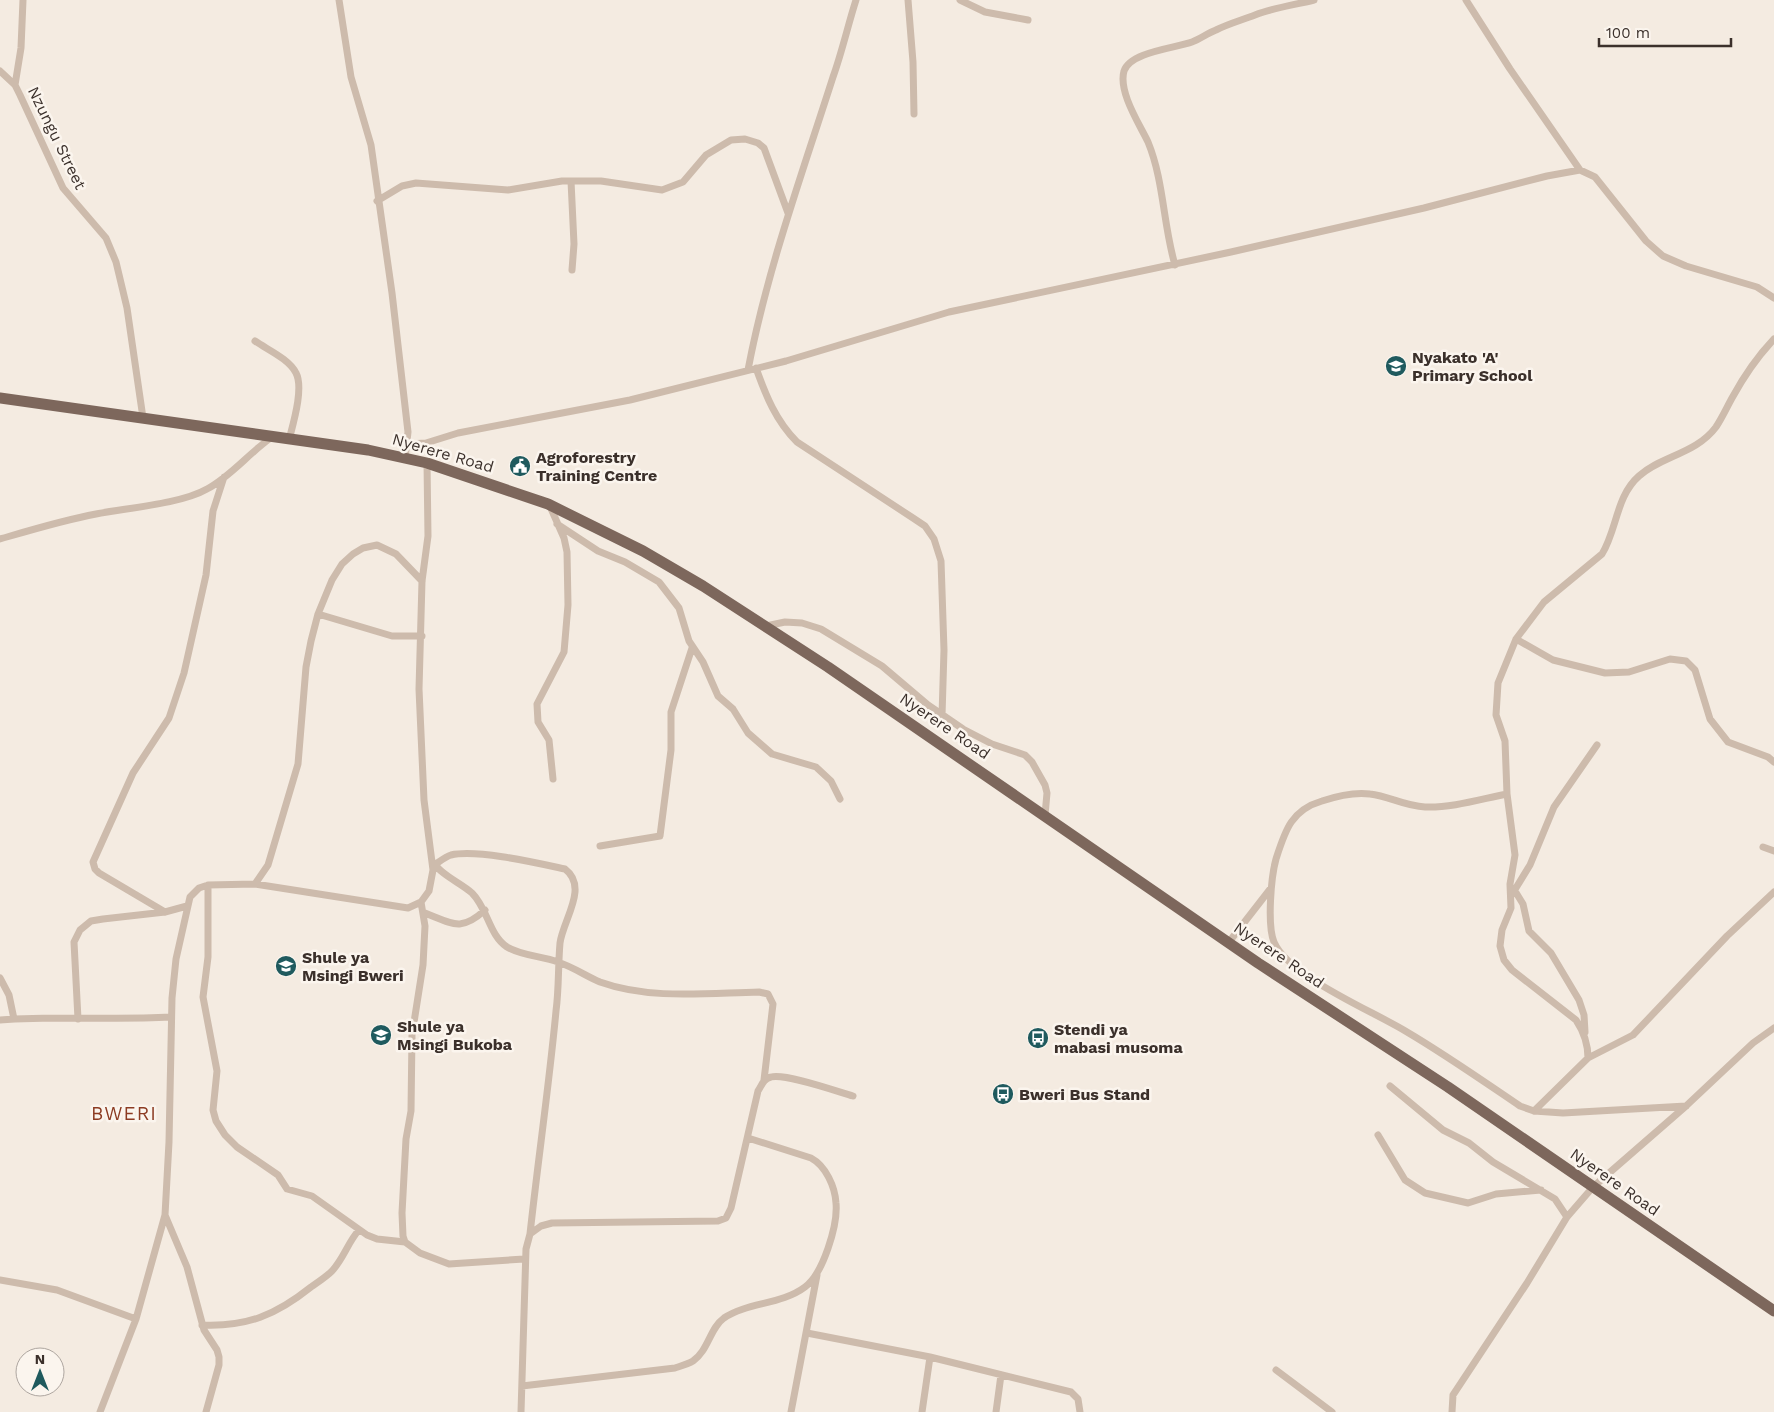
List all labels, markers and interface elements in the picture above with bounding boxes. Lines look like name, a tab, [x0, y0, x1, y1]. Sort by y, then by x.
scale bar	[1599, 15, 1732, 47]
text: 100 m	[1606, 24, 1650, 42]
street label: Nzungu Street	[24, 84, 90, 193]
place label: Nyakato 'A' Primary School	[1412, 348, 1533, 385]
school or university icon: Nyakato 'A' Primary School	[1384, 354, 1408, 378]
street label: Nyerere Road	[390, 429, 496, 477]
place label: Agroforestry Training Centre	[536, 448, 657, 485]
public building icon: Agroforestry Training Centre	[508, 454, 532, 478]
street label: Nyerere Road	[896, 689, 994, 763]
street label: Nyerere Road	[1230, 918, 1328, 992]
place label: Shule ya Msingi Bweri	[302, 948, 404, 985]
school or university icon: Shule ya Msingi Bweri	[274, 954, 298, 978]
place label: Shule ya Msingi Bukoba	[397, 1017, 513, 1054]
place label: Stendi ya mabasi musoma	[1054, 1020, 1183, 1057]
school or university icon: Shule ya Msingi Bukoba	[369, 1023, 393, 1047]
bus stop icon: Stendi ya mabasi musoma	[1026, 1026, 1050, 1050]
bus stop icon: Bweri Bus Stand	[991, 1082, 1015, 1106]
place label: Bweri Bus Stand	[1019, 1085, 1150, 1104]
district label: BWERI	[91, 1102, 157, 1125]
street label: Nyerere Road	[1567, 1144, 1663, 1220]
north arrow	[15, 1347, 65, 1397]
text: N	[35, 1351, 45, 1367]

